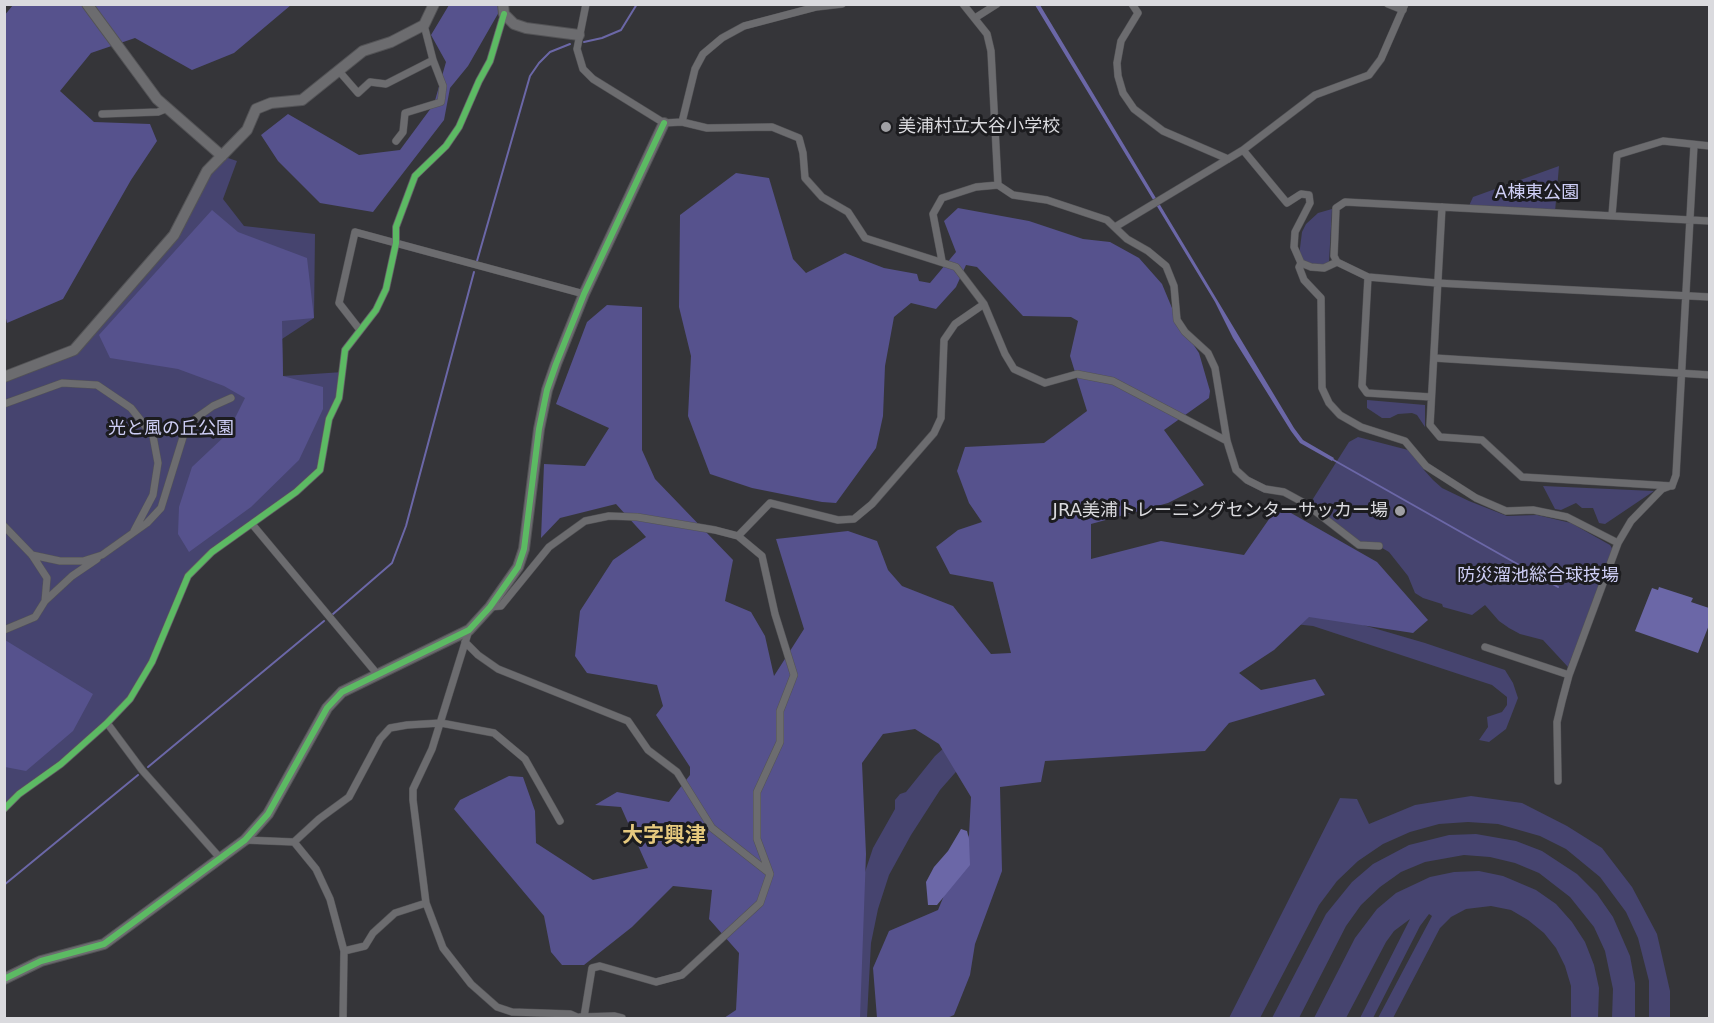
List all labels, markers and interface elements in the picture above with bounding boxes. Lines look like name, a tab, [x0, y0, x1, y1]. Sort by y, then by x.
place label: 美浦村立大谷小学校	[898, 116, 1060, 138]
marker: 美浦村立大谷小学校	[879, 120, 893, 134]
park label: A棟東公園	[1495, 182, 1579, 204]
park label: 光と風の丘公園	[108, 418, 234, 440]
place label: JRA美浦トレーニングセンターサッカー場	[1053, 500, 1388, 522]
marker: JRA美浦トレーニングセンターサッカー場	[1393, 504, 1407, 518]
park label: 防災溜池総合球技場	[1457, 565, 1619, 587]
district label: 大字興津	[622, 824, 706, 850]

